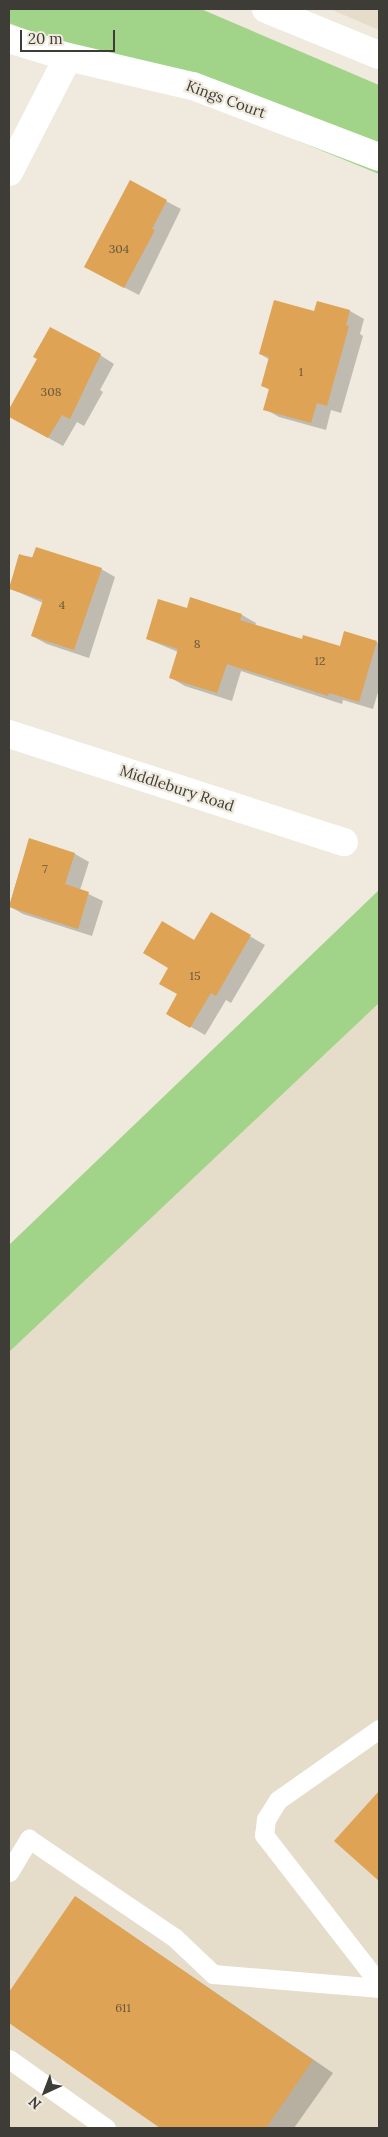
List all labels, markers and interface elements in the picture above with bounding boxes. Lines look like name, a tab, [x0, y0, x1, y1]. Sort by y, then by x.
scale bar	[22, 20, 118, 52]
text: 20 m	[28, 29, 63, 48]
street label: Kings Court	[184, 76, 268, 122]
house number: 304	[109, 242, 129, 256]
house number: 1	[299, 365, 303, 379]
house number: 308	[41, 385, 61, 399]
house number: 4	[59, 598, 65, 612]
house number: 8	[194, 637, 200, 651]
house number: 12	[315, 654, 325, 668]
street label: Middlebury Road	[118, 761, 236, 815]
house number: 7	[42, 862, 48, 876]
house number: 15	[190, 969, 200, 983]
house number: 611	[115, 2001, 131, 2015]
north arrow	[20, 2067, 70, 2117]
text: N	[25, 2093, 45, 2113]

